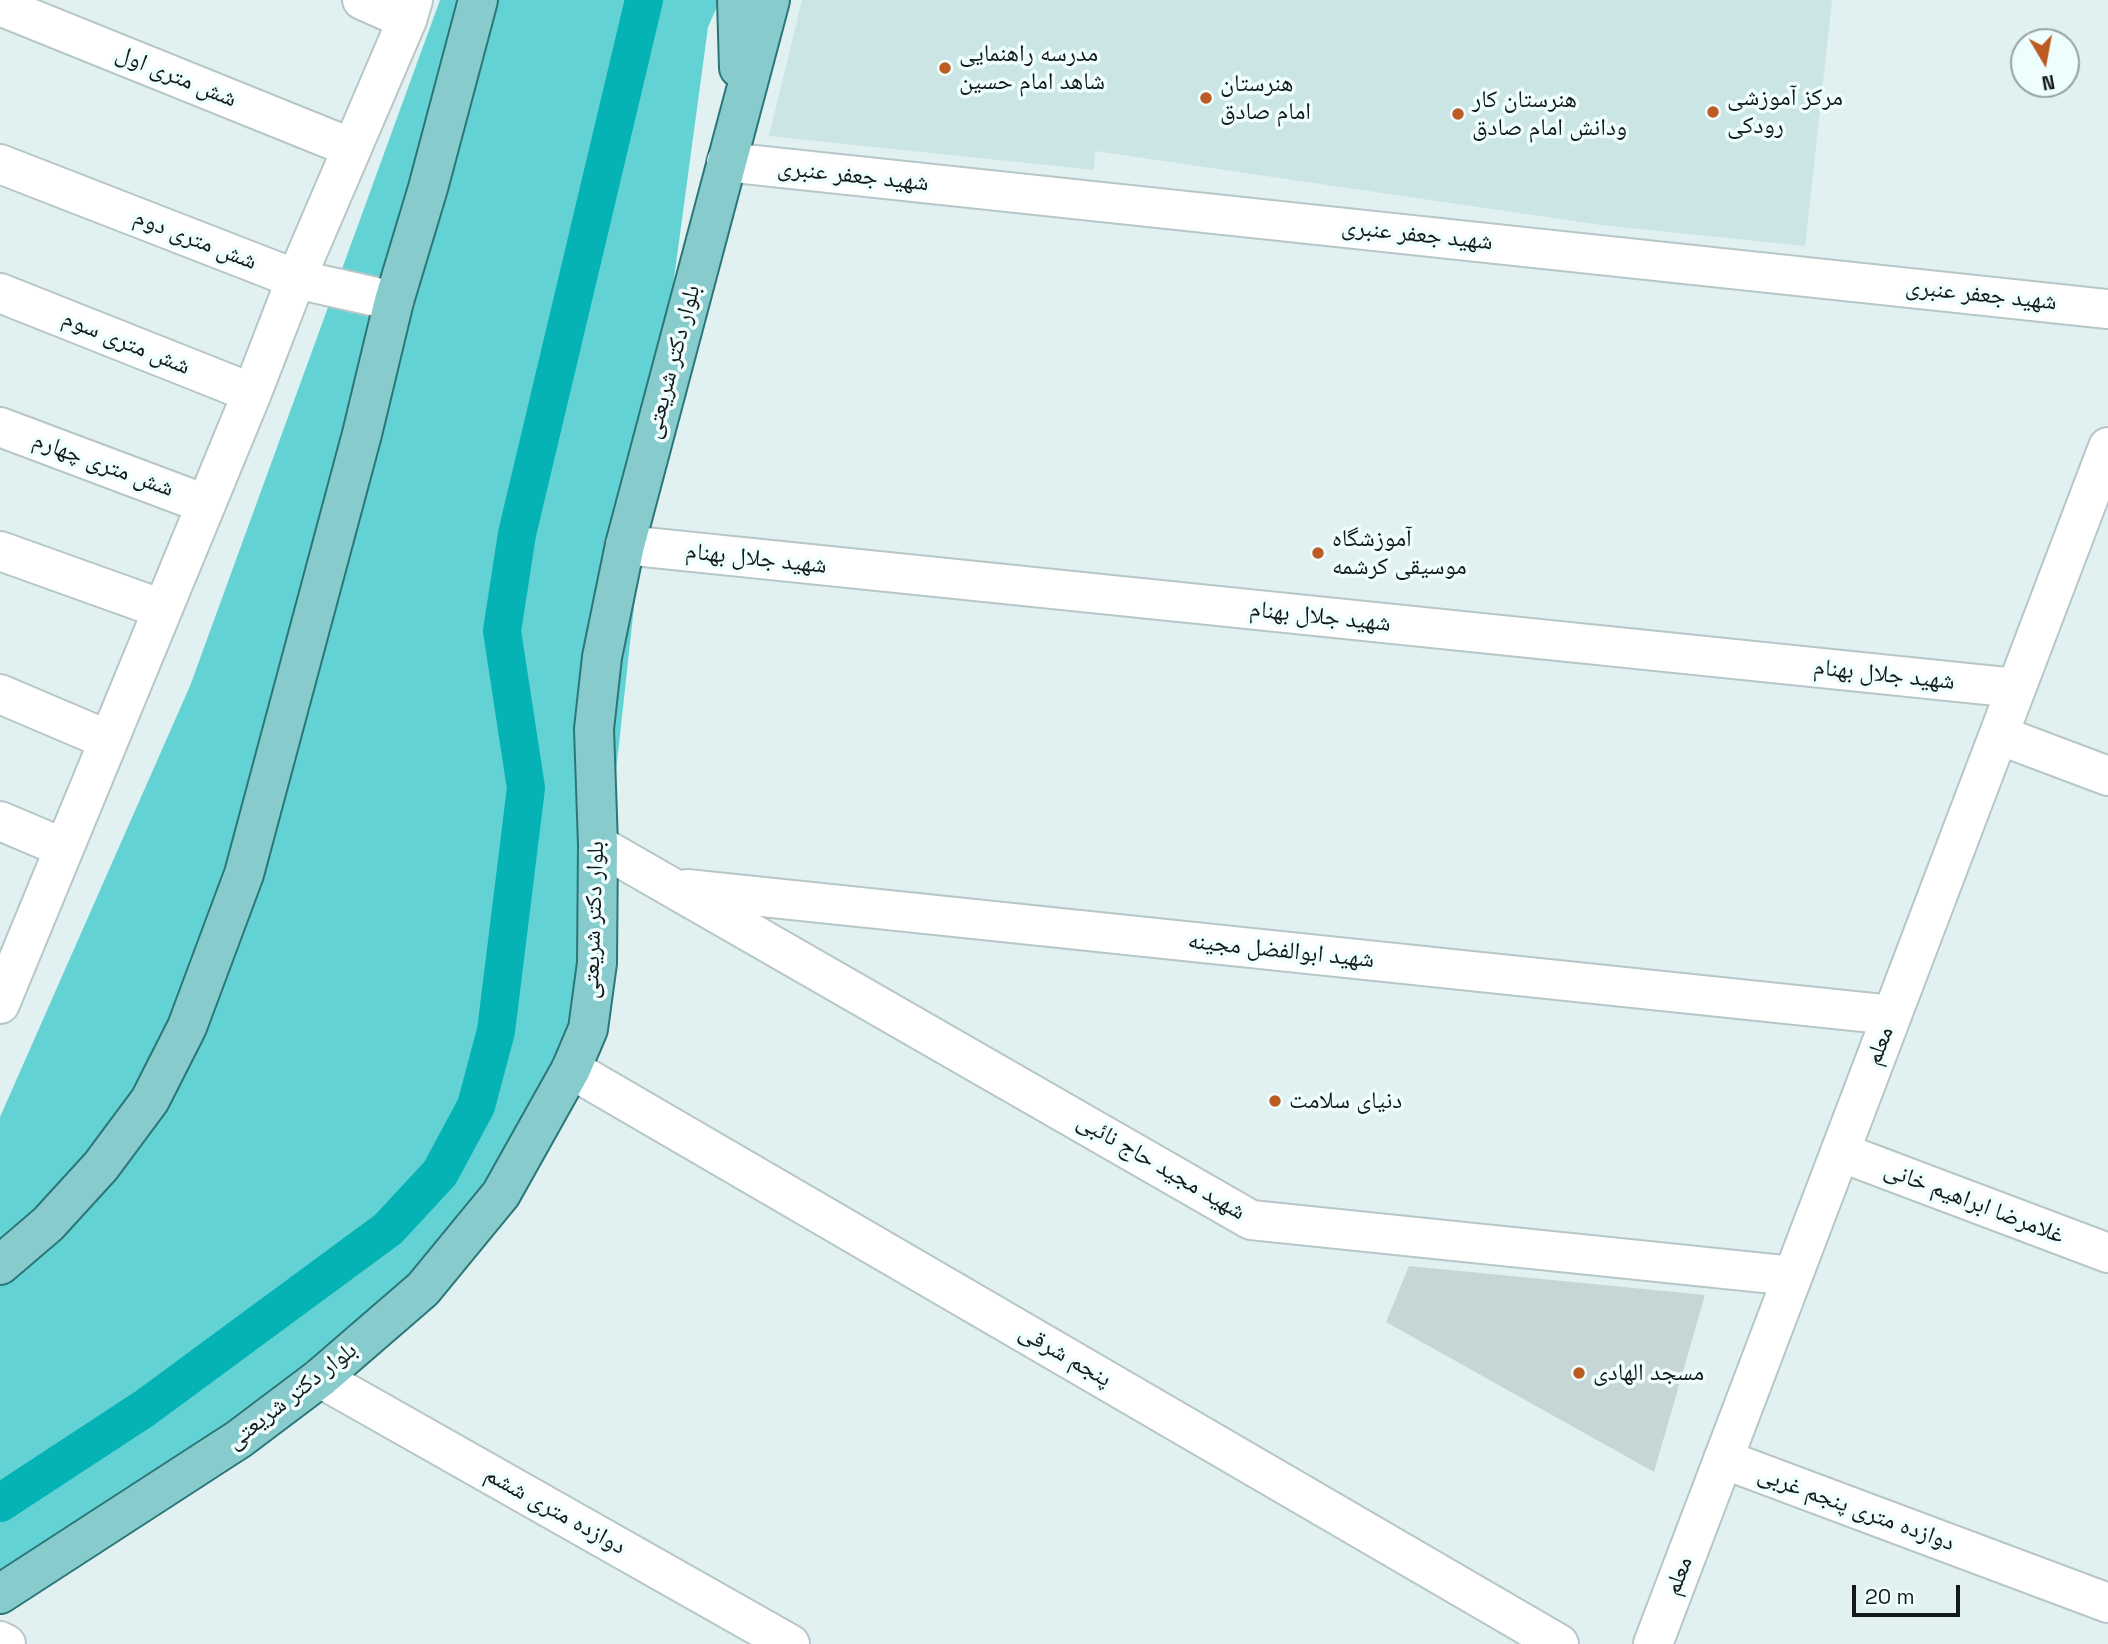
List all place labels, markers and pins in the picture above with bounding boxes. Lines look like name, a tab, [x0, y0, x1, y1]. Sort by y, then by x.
place label: مدرسه راهنمایی شاهد امام حسین	[959, 40, 1105, 96]
marker: مدرسه راهنمایی شاهد امام حسین	[937, 60, 953, 76]
place label: هنرستان امام صادق	[1220, 70, 1311, 126]
place label: مرکز آموزشی رودکی	[1727, 84, 1843, 140]
place label: هنرستان کار ودانش امام صادق	[1472, 86, 1627, 142]
marker: هنرستان امام صادق	[1198, 90, 1214, 106]
marker: مرکز آموزشی رودکی	[1705, 104, 1721, 120]
marker: هنرستان کار ودانش امام صادق	[1450, 106, 1466, 122]
place label: آموزشگاه موسیقی کرشمه	[1332, 525, 1467, 581]
marker: آموزشگاه موسیقی کرشمه	[1310, 545, 1326, 561]
place label: دنیای سلامت	[1289, 1087, 1402, 1115]
marker: دنیای سلامت	[1267, 1093, 1283, 1109]
place label: مسجد الهادی	[1593, 1359, 1704, 1387]
marker: مسجد الهادی	[1571, 1365, 1587, 1381]

